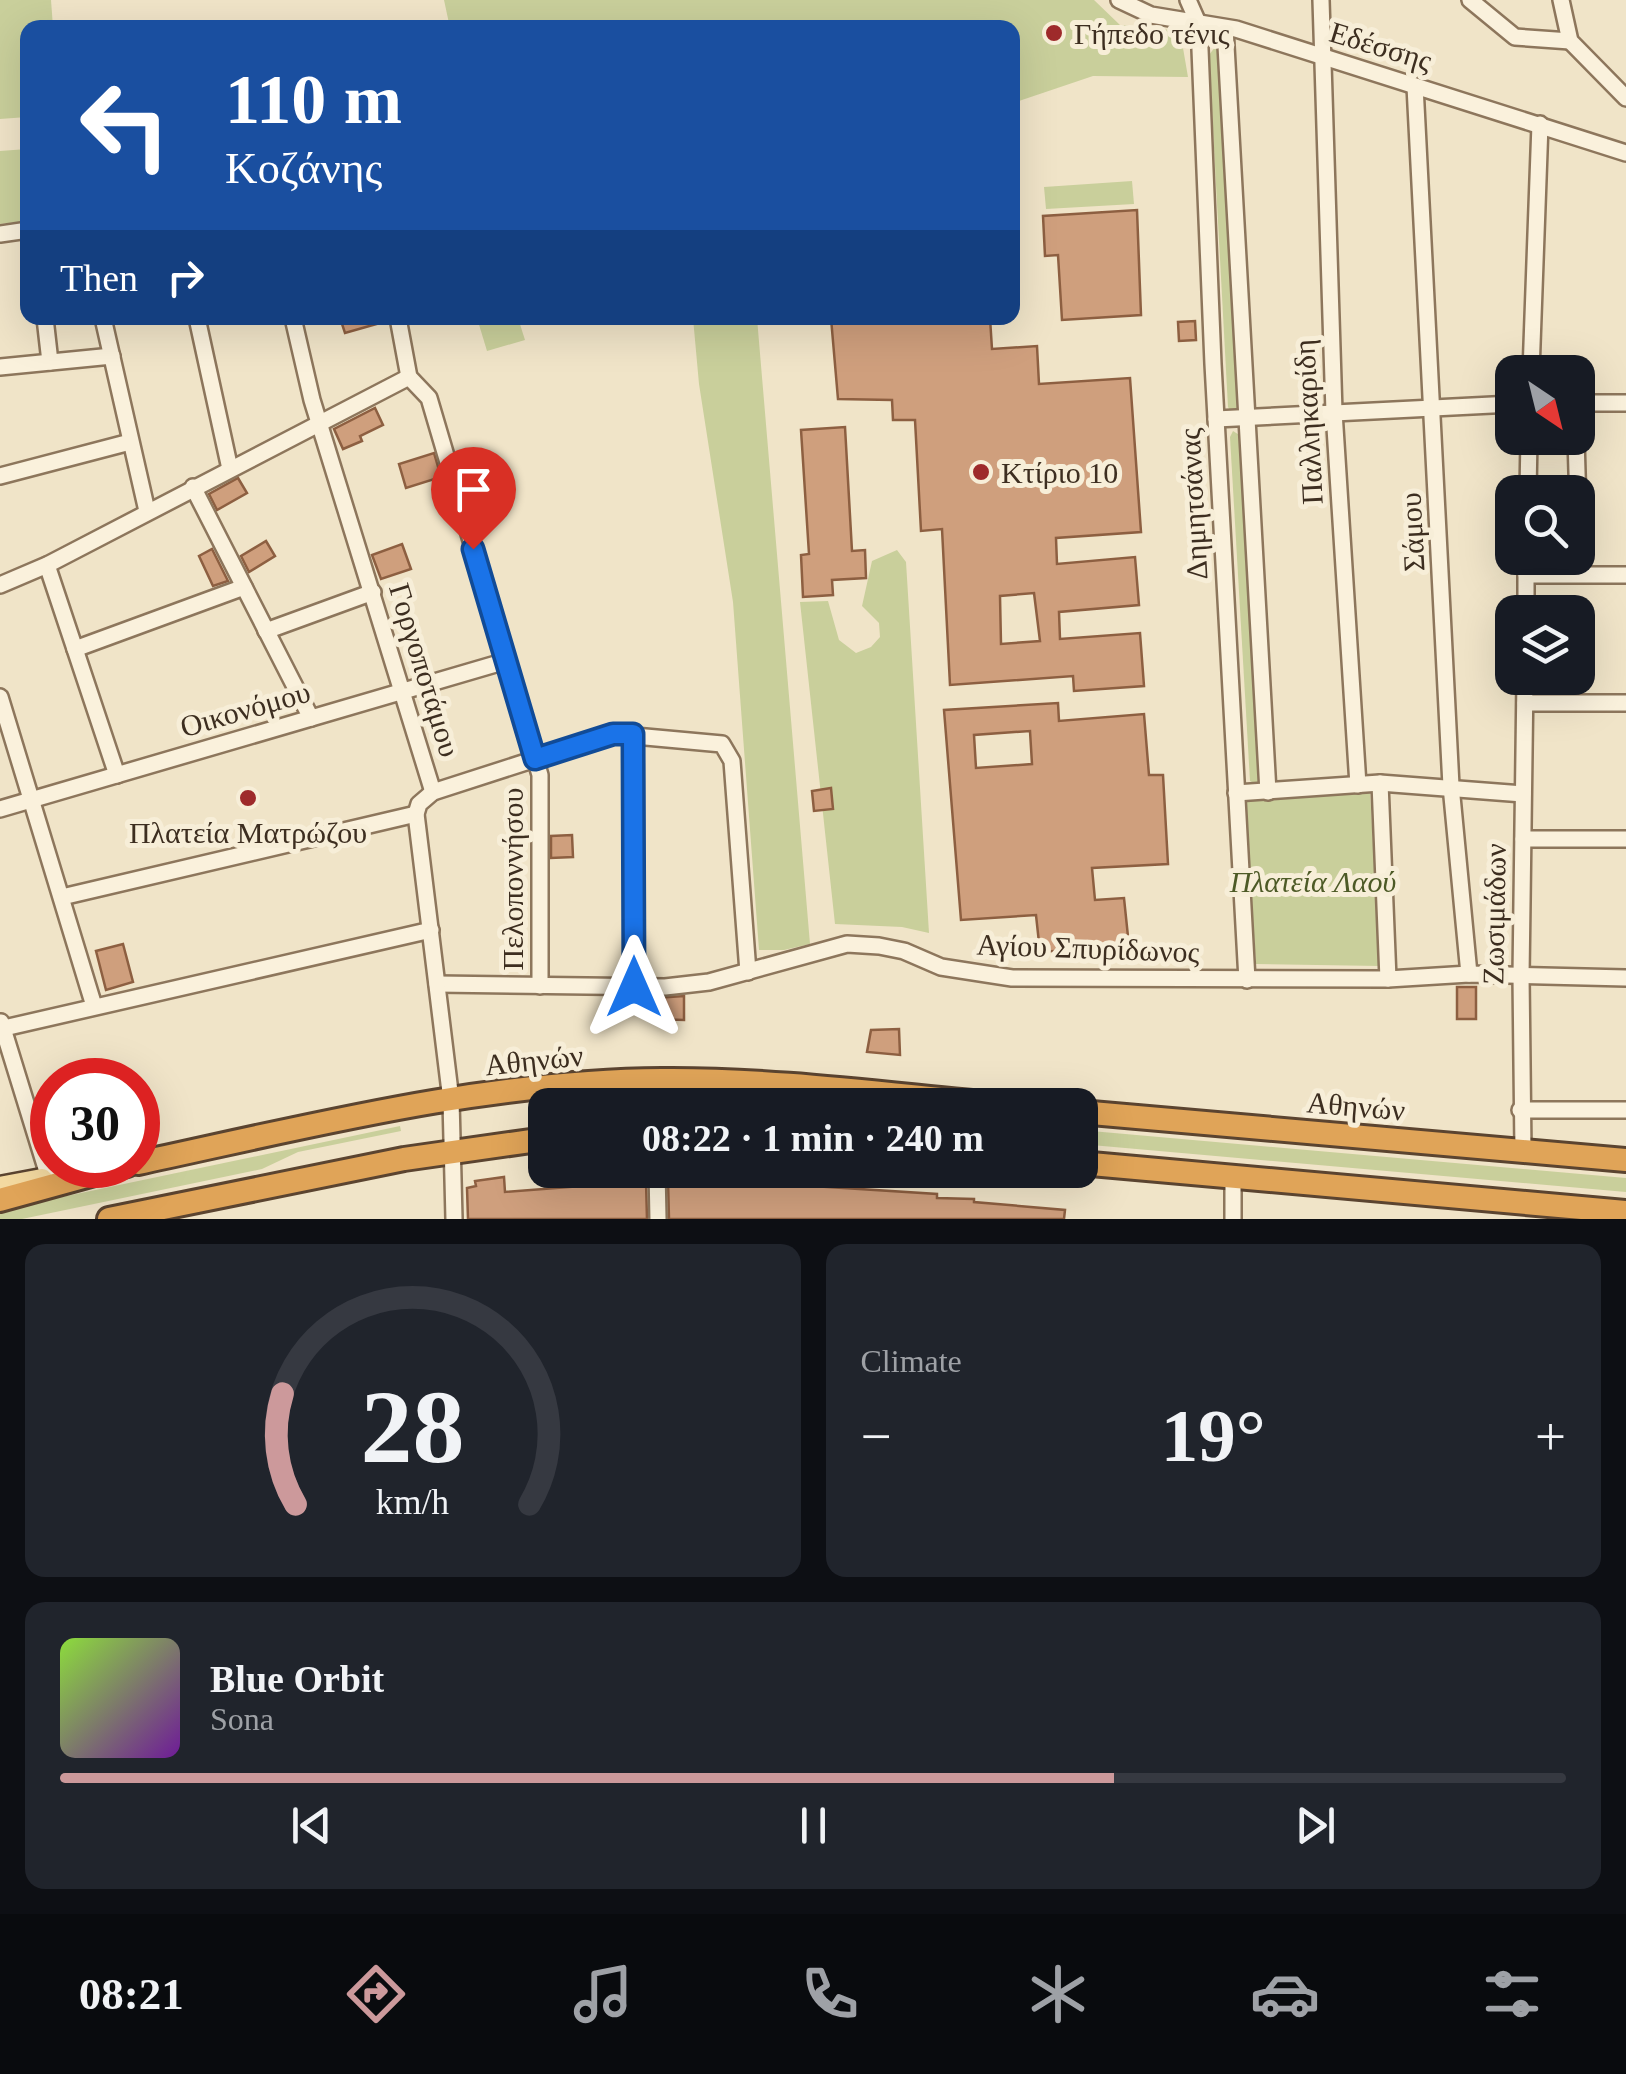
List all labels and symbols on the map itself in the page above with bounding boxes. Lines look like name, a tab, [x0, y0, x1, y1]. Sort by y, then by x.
street label: Εδέσσης	[1326, 15, 1436, 77]
place label: Γήπεδο τένις	[1074, 17, 1230, 50]
marker: Γήπεδο τένις	[1043, 22, 1065, 44]
street label: Παλληκαρίδη	[1287, 339, 1329, 505]
north arrow	[1495, 355, 1595, 455]
street label: Δημητσάνας	[1173, 427, 1213, 581]
pin	[431, 447, 516, 550]
place label: Κτίριο 10	[1001, 456, 1118, 489]
marker: Κτίριο 10	[970, 461, 992, 483]
street label: Σάμου	[1393, 492, 1431, 572]
street label: Γοργοποτάμου	[383, 579, 467, 761]
street label: Οικονόμου	[176, 675, 314, 743]
marker: Πλατεία Ματρώζου	[237, 787, 259, 809]
street label: Πελοποννήσου	[496, 788, 529, 970]
place label: Πλατεία Ματρώζου	[129, 816, 367, 849]
street label: Ζωσιμάδων	[1476, 843, 1512, 985]
park label: Πλατεία Λαού	[1229, 865, 1396, 898]
street label: Αγίου Σπυρίδωνος	[976, 928, 1200, 968]
position arrow	[582, 935, 686, 1039]
street label: Αθηνών	[483, 1038, 585, 1082]
speed limit sign: 30	[30, 1058, 160, 1188]
street label: Αθηνών	[1305, 1085, 1407, 1127]

